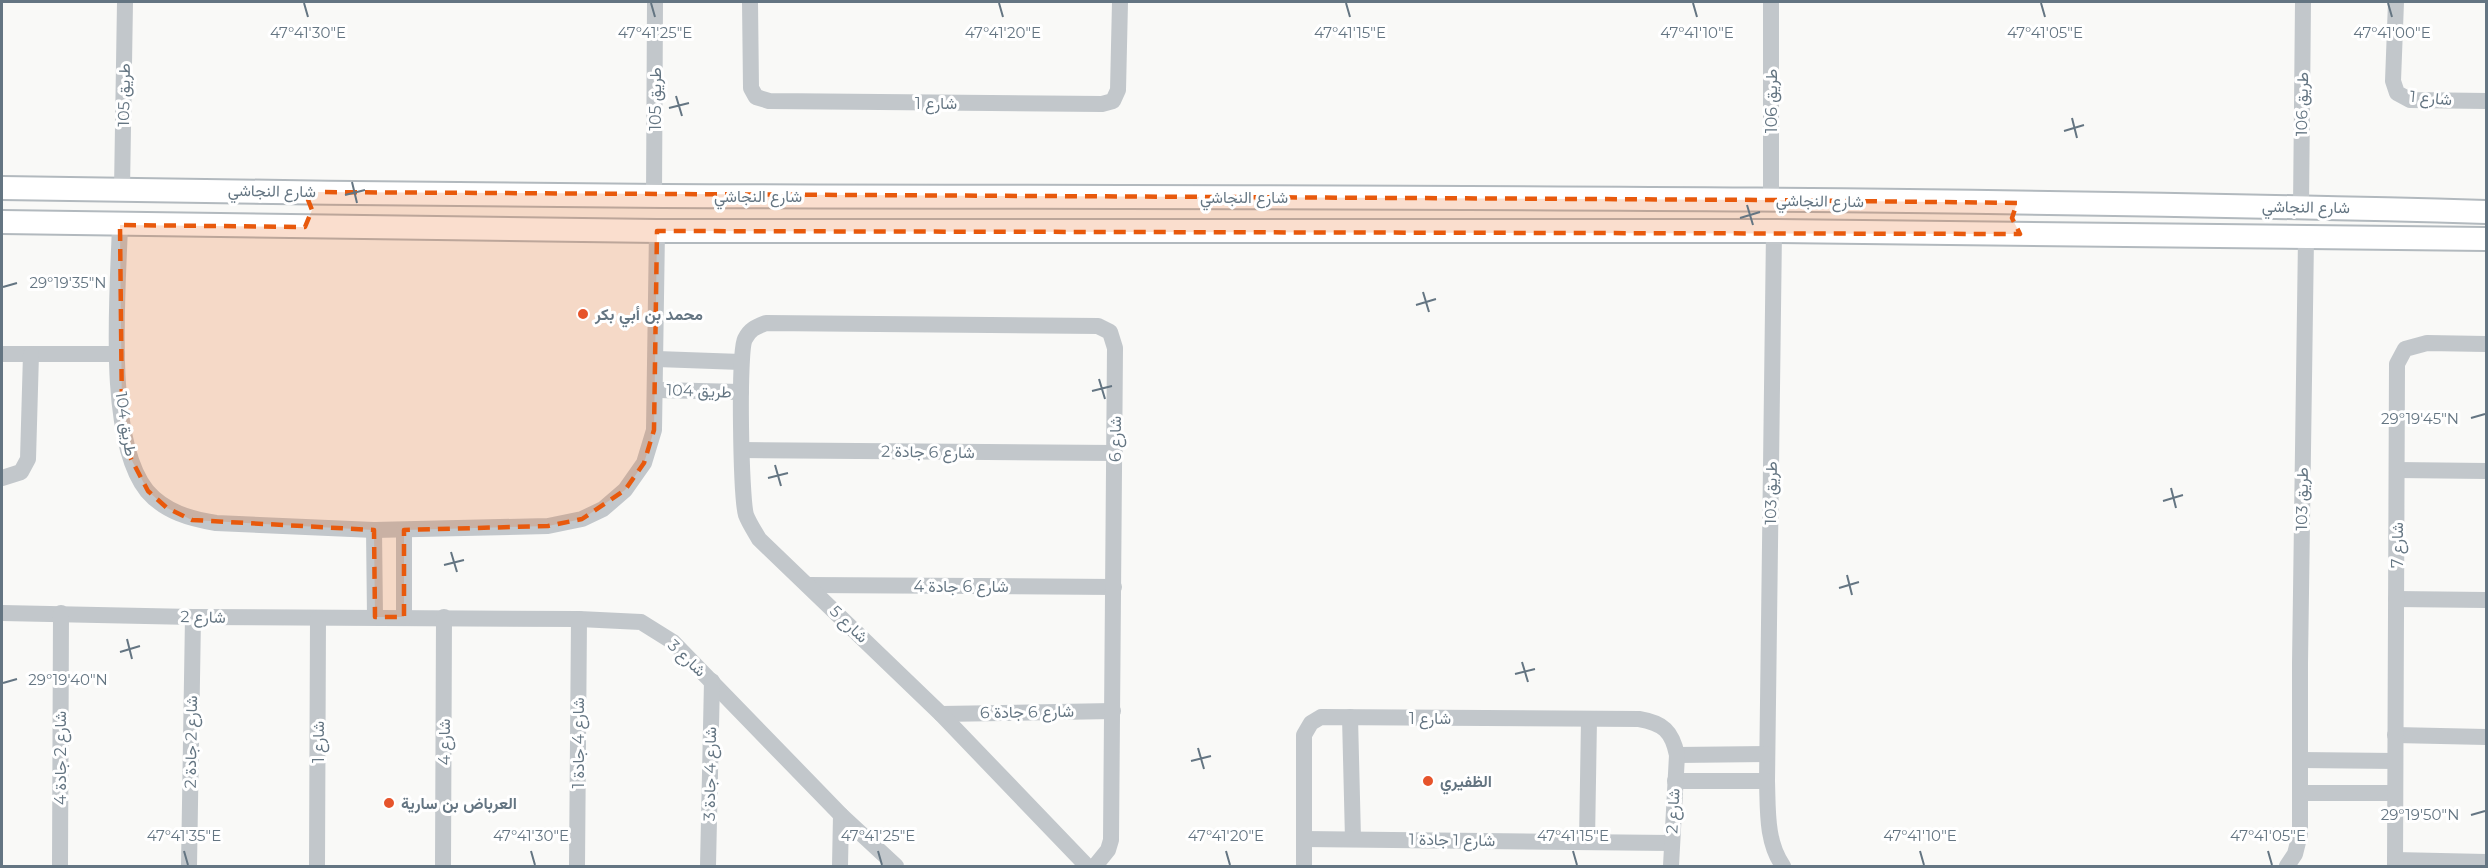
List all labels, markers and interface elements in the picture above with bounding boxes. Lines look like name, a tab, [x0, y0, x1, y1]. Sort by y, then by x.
text: 47°41'30"E	[270, 23, 346, 42]
text: 47°41'25"E	[618, 23, 692, 42]
text: 47°41'20"E	[965, 23, 1041, 42]
text: 47°41'15"E	[1314, 23, 1386, 42]
text: 47°41'10"E	[1660, 23, 1734, 42]
text: 47°41'05"E	[2007, 23, 2083, 42]
text: 47°41'00"E	[2353, 23, 2431, 42]
street label: طريق 105	[114, 63, 135, 127]
street label: طريق 105	[646, 67, 666, 131]
street label: طريق 106	[1762, 69, 1782, 133]
street label: طريق 106	[2292, 72, 2313, 136]
street label: شارع 1	[2409, 87, 2453, 111]
street label: شارع 1	[915, 94, 957, 115]
street label: شارع النجاشي	[228, 181, 316, 205]
street label: شارع النجاشي	[714, 187, 802, 210]
street label: شارع النجاشي	[1200, 188, 1288, 211]
street label: شارع النجاشي	[1776, 191, 1864, 215]
street label: شارع النجاشي	[2262, 197, 2350, 221]
text: 29°19'35"N	[29, 273, 107, 292]
place label: محمد بن أبي بكر	[594, 305, 703, 328]
marker: محمد بن أبي بكر	[576, 307, 590, 321]
street label: طريق 104	[666, 380, 732, 403]
street label: طريق 104	[111, 390, 140, 458]
text: 29°19'45"N	[2381, 409, 2459, 428]
street label: شارع 6	[1106, 416, 1127, 462]
street label: شارع 6 جادة 2	[881, 442, 975, 464]
street label: طريق 103	[1761, 461, 1782, 525]
street label: طريق 103	[2292, 467, 2313, 531]
street label: شارع 7	[2388, 522, 2409, 568]
street label: شارع 6 جادة 4	[913, 577, 1009, 598]
street label: شارع 5	[825, 601, 872, 648]
street label: شارع 2	[180, 607, 226, 629]
street label: شارع 3	[663, 636, 710, 682]
text: 29°19'40"N	[28, 670, 108, 689]
street label: شارع 2 جادة 2	[181, 695, 203, 789]
street label: شارع 4 جادة 1	[569, 697, 590, 789]
street label: شارع 6 جادة 6	[980, 702, 1074, 724]
street label: شارع 1	[1409, 709, 1451, 730]
street label: شارع 2 جادة 4	[51, 711, 72, 805]
street label: شارع 4	[435, 719, 456, 765]
street label: شارع 1	[309, 721, 330, 763]
street label: شارع 4 جادة 3	[700, 727, 722, 821]
place label: الظفيري	[1440, 772, 1492, 795]
marker: الظفيري	[1421, 774, 1435, 788]
street label: شارع 2	[1662, 788, 1686, 834]
place label: العرباض بن سارية	[401, 794, 517, 814]
marker: العرباض بن سارية	[382, 796, 396, 810]
text: 29°19'50"N	[2381, 805, 2459, 824]
text: 47°41'35"E	[147, 826, 221, 845]
text: 47°41'30"E	[493, 826, 569, 845]
text: 47°41'25"E	[841, 826, 915, 845]
text: 47°41'20"E	[1188, 826, 1264, 845]
text: 47°41'15"E	[1537, 826, 1609, 845]
text: 47°41'10"E	[1883, 826, 1957, 845]
text: 47°41'05"E	[2230, 826, 2306, 845]
street label: شارع 1 جادة 1	[1409, 830, 1495, 852]

